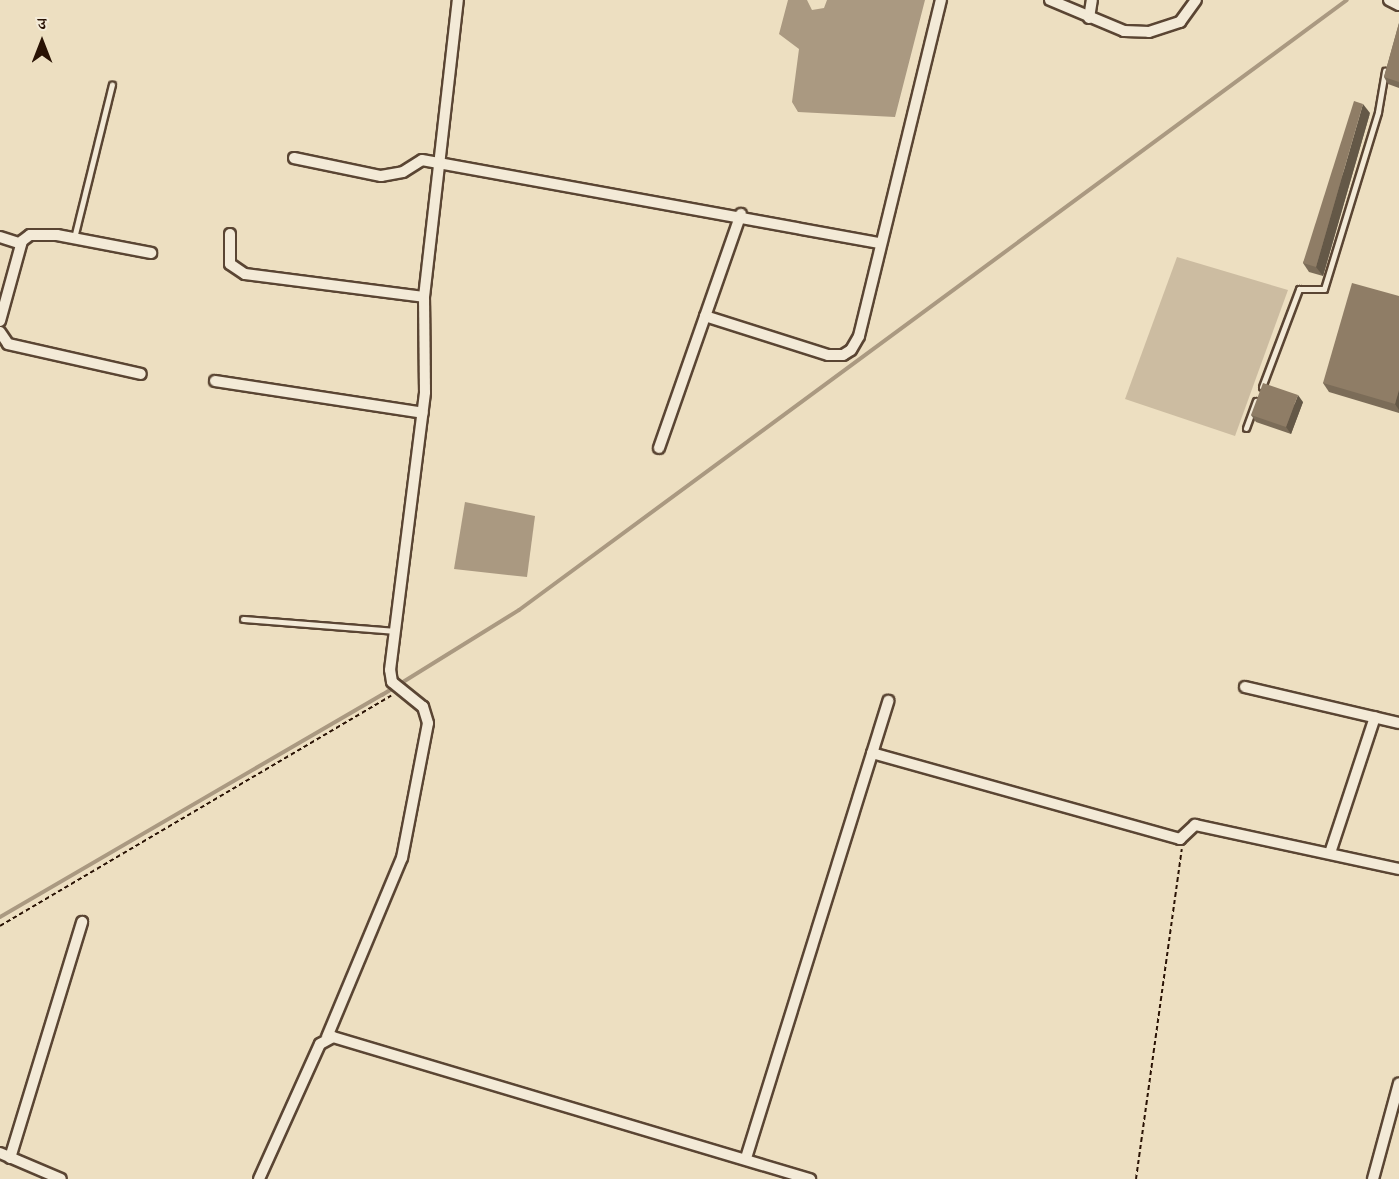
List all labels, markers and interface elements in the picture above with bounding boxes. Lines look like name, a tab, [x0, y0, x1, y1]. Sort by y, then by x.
north arrow	[12, 12, 72, 72]
text: उ	[38, 14, 46, 33]

